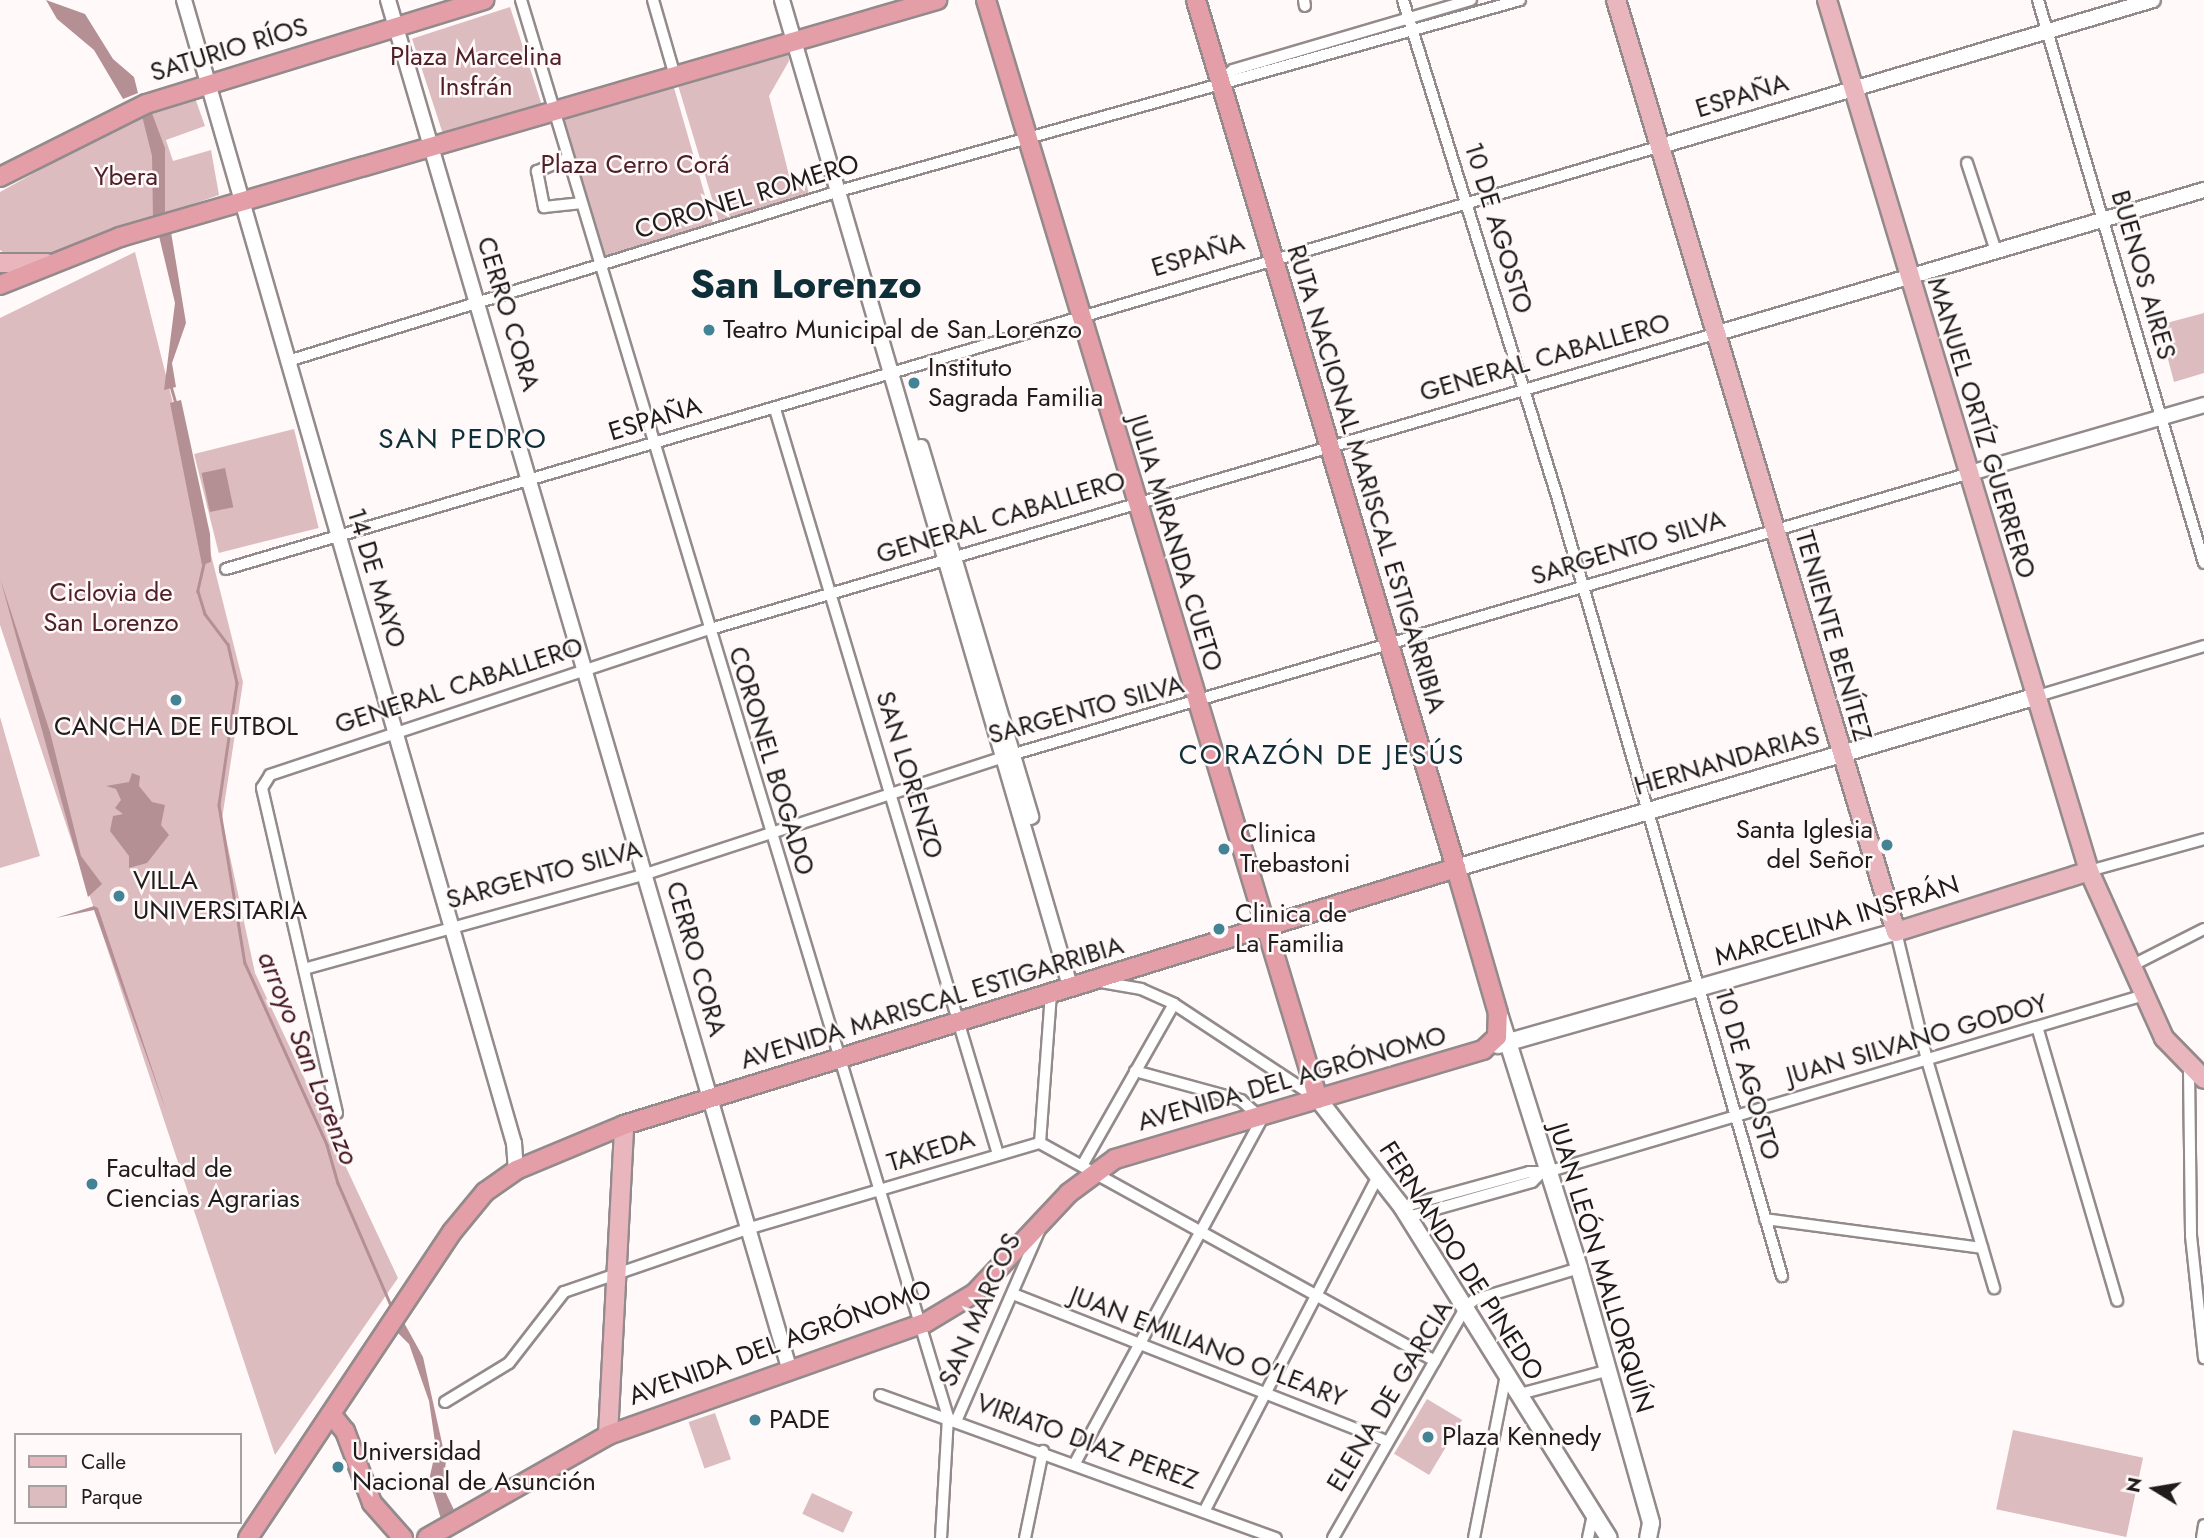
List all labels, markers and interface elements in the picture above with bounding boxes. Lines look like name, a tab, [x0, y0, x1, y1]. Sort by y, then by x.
street label: SATURIO RÍOS	[147, 11, 311, 89]
park label: Plaza Marcelina Insfrán	[390, 41, 562, 102]
street label: ESPAÑA	[1692, 67, 1792, 125]
street label: 10 DE AGOSTO	[1457, 139, 1539, 317]
street label: CORONEL ROMERO	[631, 148, 863, 246]
park label: Plaza Cerro Corá	[540, 149, 730, 181]
park label: Ybera	[94, 161, 158, 193]
street label: BUENOS AIRES	[2104, 187, 2182, 363]
street label: ESPAÑA	[1148, 226, 1248, 284]
street label: CERRO CORA	[470, 233, 546, 395]
street label: RUTA NACIONAL MARISCAL ESTIGARRIBIA	[1280, 241, 1452, 717]
district label: San Lorenzo	[690, 260, 922, 308]
street label: MANUEL ORTÍZ GUERRERO	[1920, 274, 2042, 582]
street label: GENERAL CABALLERO	[1416, 307, 1674, 409]
place label: Teatro Municipal de San Lorenzo	[723, 314, 1082, 346]
marker: Teatro Municipal de San Lorenzo	[701, 322, 717, 338]
place label: Instituto Sagrada Familia	[928, 352, 1103, 414]
marker: Instituto Sagrada Familia	[906, 375, 922, 391]
street label: ESPAÑA	[605, 390, 705, 448]
street label: JULIA MIRANDA CUETO	[1121, 411, 1229, 675]
district label: SAN PEDRO	[379, 422, 547, 456]
street label: GENERAL CABALLERO	[873, 465, 1129, 571]
street label: 14 DE MAYO	[340, 504, 412, 652]
street label: SARGENTO SILVA	[1527, 504, 1729, 592]
street label: TENIENTE BENÍTEZ	[1788, 527, 1878, 745]
park label: Ciclovia de San Lorenzo	[43, 577, 179, 638]
street label: GENERAL CABALLERO	[331, 631, 587, 741]
street label: CORONEL BOGADO	[721, 643, 821, 879]
street label: SARGENTO SILVA	[985, 669, 1187, 751]
street label: SAN LORENZO	[869, 688, 949, 862]
marker: CANCHA DE FUTBOL	[168, 692, 184, 708]
place label: CANCHA DE FUTBOL	[54, 711, 298, 743]
street label: HERNANDARIAS	[1631, 720, 1823, 802]
district label: CORAZÓN DE JESÚS	[1181, 738, 1463, 772]
place label: Santa Iglesia del Señor	[1736, 814, 1873, 876]
place label: Clinica Trebastoni	[1240, 818, 1351, 880]
street label: SARGENTO SILVA	[443, 834, 645, 916]
marker: Santa Iglesia del Señor	[1879, 837, 1895, 853]
marker: Clinica Trebastoni	[1214, 839, 1234, 859]
place label: VILLA UNIVERSITARIA	[133, 865, 307, 926]
street label: MARCELINA INSFRÁN	[1711, 869, 1963, 973]
street label: CERRO CORA	[659, 878, 733, 1040]
marker: VILLA UNIVERSITARIA	[111, 888, 127, 904]
place label: Clinica de La Familia	[1235, 898, 1347, 960]
marker: Clinica de La Familia	[1209, 919, 1229, 939]
street label: AVENIDA MARISCAL ESTIGARRIBIA	[737, 930, 1127, 1076]
water label: arroyo San Lorenzo	[250, 946, 366, 1170]
street label: 10 DE AGOSTO	[1708, 984, 1786, 1164]
street label: JUAN SILVANO GODOY	[1783, 988, 2051, 1092]
street label: AVENIDA DEL AGRÓNOMO	[1134, 1020, 1450, 1138]
street label: JUAN LEÓN MALLORQUÍN	[1542, 1119, 1660, 1417]
street label: TAKEDA	[884, 1123, 978, 1179]
street label: FERNANDO DE PINEDO	[1372, 1136, 1550, 1386]
place label: Facultad de Ciencias Agrarias	[106, 1153, 300, 1214]
marker: Facultad de Ciencias Agrarias	[84, 1176, 100, 1192]
street label: SAN MARCOS	[932, 1228, 1028, 1392]
street label: AVENIDA DEL AGRÓNOMO	[624, 1274, 936, 1412]
street label: JUAN EMILIANO O'LEARY	[1065, 1280, 1351, 1414]
street label: ELENA DE GARCIA	[1321, 1295, 1459, 1497]
street label: VIRIATO DIAZ PEREZ	[972, 1387, 1202, 1497]
place label: PADE	[769, 1404, 831, 1436]
marker: PADE	[747, 1412, 763, 1428]
place label: Plaza Kennedy	[1442, 1421, 1601, 1453]
marker: Plaza Kennedy	[1420, 1429, 1436, 1445]
legend	[14, 1433, 242, 1524]
place label: Universidad Nacional de Asunción	[352, 1436, 596, 1498]
text: Calle	[81, 1447, 126, 1477]
north arrow	[2120, 1454, 2190, 1524]
marker: Universidad Nacional de Asunción	[330, 1459, 346, 1475]
text: N	[2119, 1475, 2149, 1495]
text: Parque	[81, 1482, 143, 1512]

